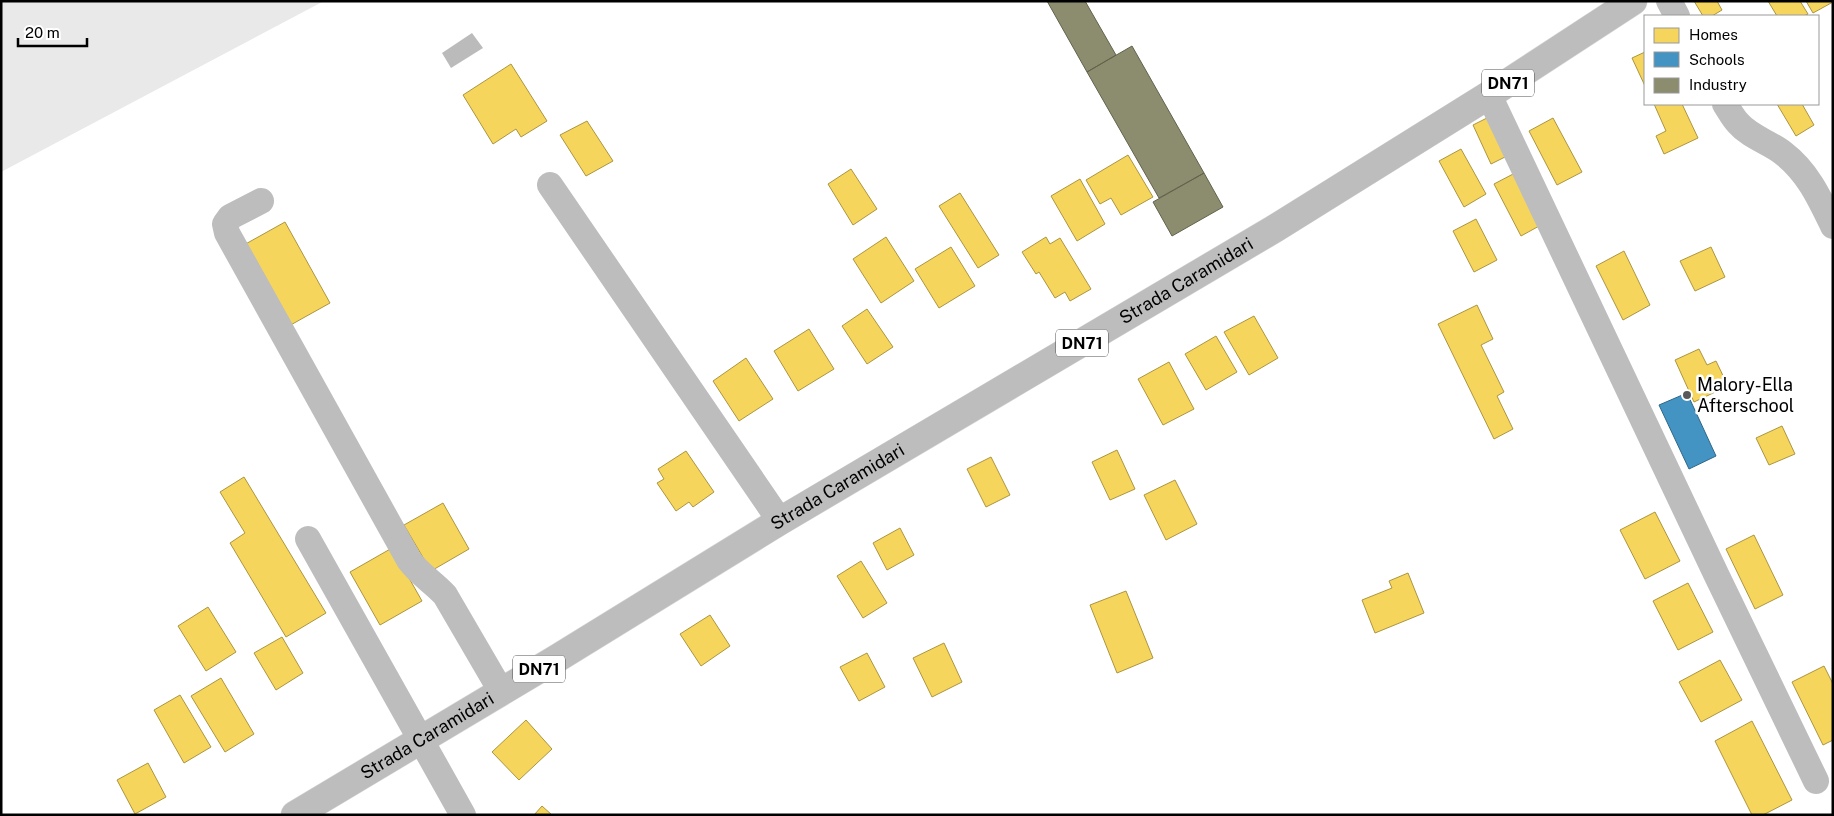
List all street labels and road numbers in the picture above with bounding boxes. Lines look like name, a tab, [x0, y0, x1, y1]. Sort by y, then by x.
road number: DN71	[1482, 70, 1534, 96]
street label: Strada Caramidari	[1115, 233, 1257, 328]
road number: DN71	[1056, 329, 1108, 356]
street label: Strada Caramidari	[767, 439, 908, 534]
road number: DN71	[513, 656, 565, 682]
street label: Strada Caramidari	[356, 688, 497, 783]

